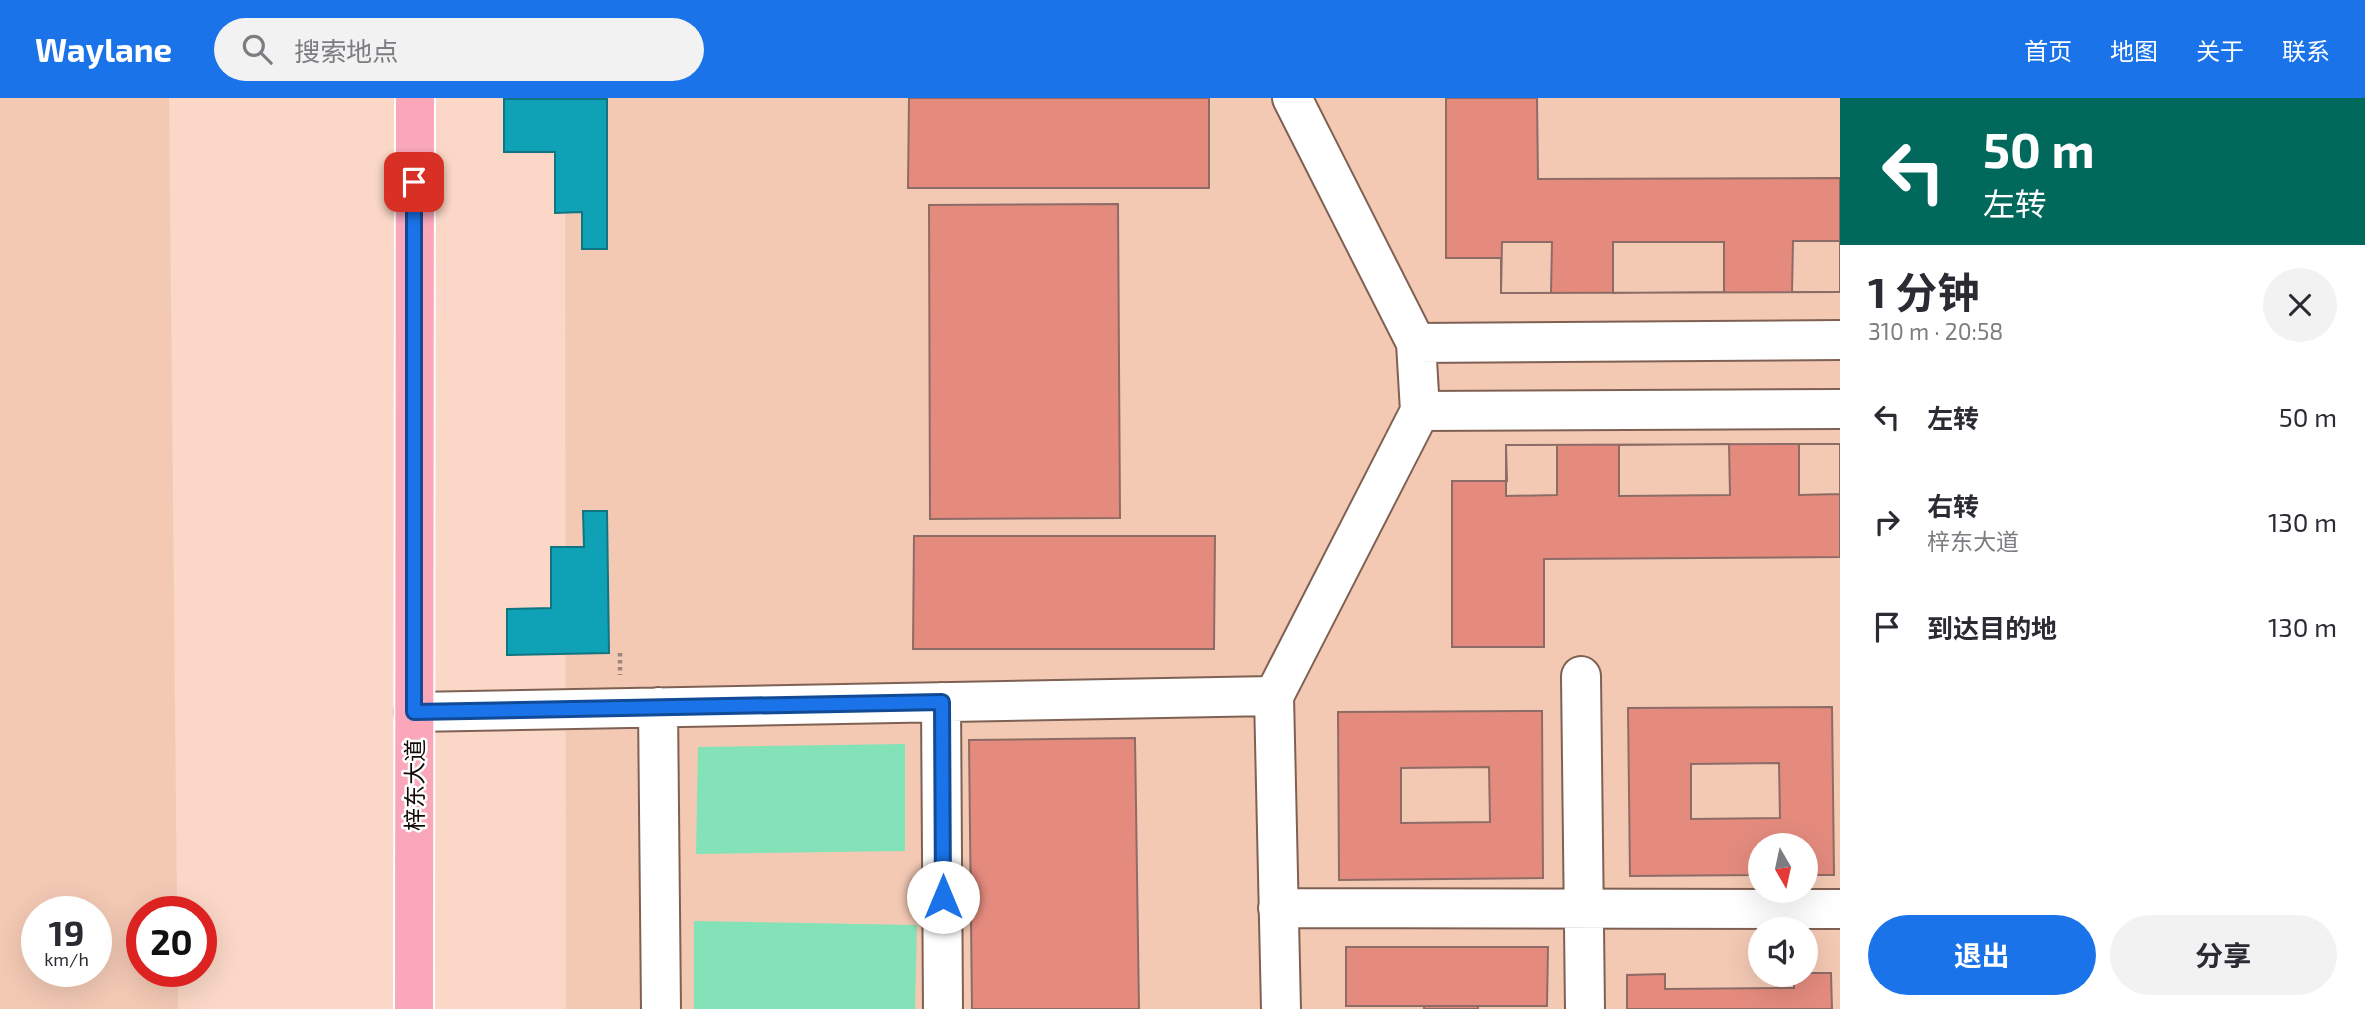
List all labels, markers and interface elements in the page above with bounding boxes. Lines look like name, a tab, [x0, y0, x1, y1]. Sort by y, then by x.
search box	[214, 18, 704, 81]
text: Waylane	[35, 29, 172, 69]
icon: search	[238, 30, 276, 68]
text: 搜索地点	[294, 35, 398, 66]
text: 首页	[2024, 36, 2072, 65]
text: 地图	[2110, 36, 2158, 65]
text: 关于	[2196, 36, 2244, 65]
text: 联系	[2282, 36, 2330, 65]
text: 50 m	[1983, 119, 2095, 178]
icon: left	[1868, 126, 1959, 217]
pin	[384, 152, 444, 212]
icon: arrive	[395, 163, 433, 201]
text: 左转	[1983, 184, 2047, 222]
text: 1 分钟	[1868, 266, 1979, 316]
button: close	[2263, 268, 2337, 342]
text: 310 m · 20:58	[1868, 317, 2003, 345]
icon: left	[1868, 398, 1906, 436]
text: 50 m	[2279, 401, 2337, 432]
text: 左转	[1927, 402, 1979, 433]
text: 右转	[1927, 490, 1979, 521]
icon: right	[1868, 503, 1906, 541]
text: 130 m	[2268, 506, 2337, 537]
text: 梓东大道	[1927, 527, 2019, 555]
icon: arrive	[1868, 608, 1906, 646]
text: 130 m	[2268, 611, 2337, 642]
text: 到达目的地	[1927, 612, 2057, 643]
street label: 梓东大道	[400, 739, 428, 831]
north arrow	[1748, 833, 1818, 903]
map controls	[1748, 833, 1818, 987]
position arrow	[906, 860, 980, 934]
speed limit sign: 20	[126, 896, 217, 987]
text: 19	[49, 911, 84, 953]
button: 退出	[1868, 915, 2096, 995]
button: 分享	[2110, 915, 2337, 995]
button: sound	[1748, 917, 1818, 987]
text: km/h	[44, 948, 89, 970]

